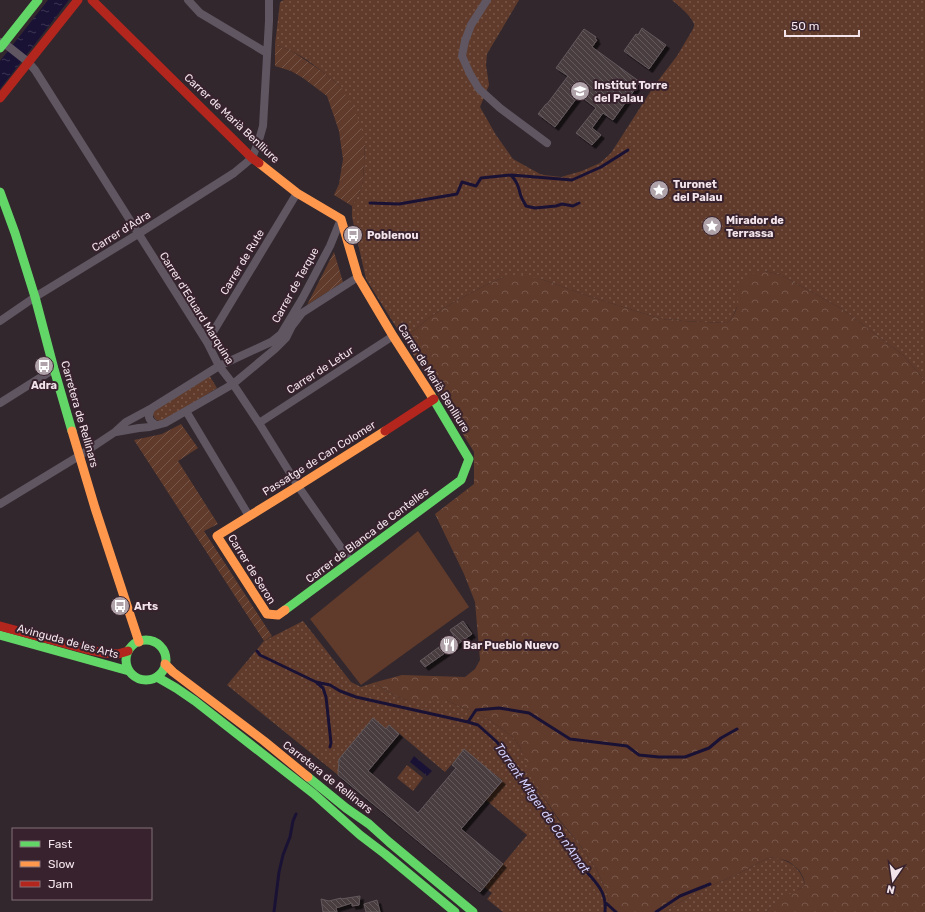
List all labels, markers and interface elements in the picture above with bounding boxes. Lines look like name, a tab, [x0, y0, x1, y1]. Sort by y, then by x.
scale bar	[785, 12, 859, 38]
text: 50 m	[791, 19, 819, 33]
street label: Carrer de Marià Benlliure	[181, 71, 282, 166]
place label: Institut Torre del Palau	[594, 79, 668, 105]
school or university icon: Institut Torre del Palau	[569, 80, 591, 102]
place label: Turonet del Palau	[673, 178, 722, 204]
place icon: Turonet del Palau	[648, 179, 670, 201]
street label: Carrer d'Adra	[90, 208, 153, 255]
place label: Mirador de Terrassa	[726, 214, 784, 240]
place icon: Mirador de Terrassa	[701, 215, 723, 237]
bus stop icon: Poblenou	[342, 224, 364, 246]
street label: Carrer de Rute	[218, 227, 267, 297]
place label: Poblenou	[367, 229, 419, 242]
street label: Carrer de Terque	[269, 245, 322, 325]
street label: Carrer d'Eduard Marquina	[157, 250, 237, 367]
street label: Carrer de Marià Benlliure	[395, 322, 472, 435]
street label: Carrer de Letur	[284, 344, 357, 397]
bus stop icon: Adra	[33, 355, 55, 377]
street label: Carretera de Rellinars	[58, 359, 101, 469]
place label: Adra	[31, 379, 57, 392]
street label: Passatge de Can Colomer	[260, 418, 379, 499]
street label: Carrer de Blanca de Centelles	[303, 485, 432, 586]
street label: Carrer de Seron	[225, 532, 278, 607]
bus stop icon: Arts	[109, 595, 131, 617]
place label: Arts	[134, 600, 158, 613]
street label: Avinguda de les Arts	[16, 622, 120, 661]
restaurant icon: Bar Pueblo Nuevo	[438, 634, 460, 656]
place label: Bar Pueblo Nuevo	[463, 639, 559, 652]
street label: Carretera de Rellinars	[280, 738, 375, 817]
water label: Torrent Mitger de Ca n'Amat	[492, 740, 593, 876]
legend	[12, 828, 152, 900]
text: Fast	[48, 837, 72, 851]
text: Slow	[48, 857, 75, 871]
north arrow	[873, 860, 913, 900]
text: Jam	[48, 877, 73, 891]
text: N	[885, 882, 896, 896]

